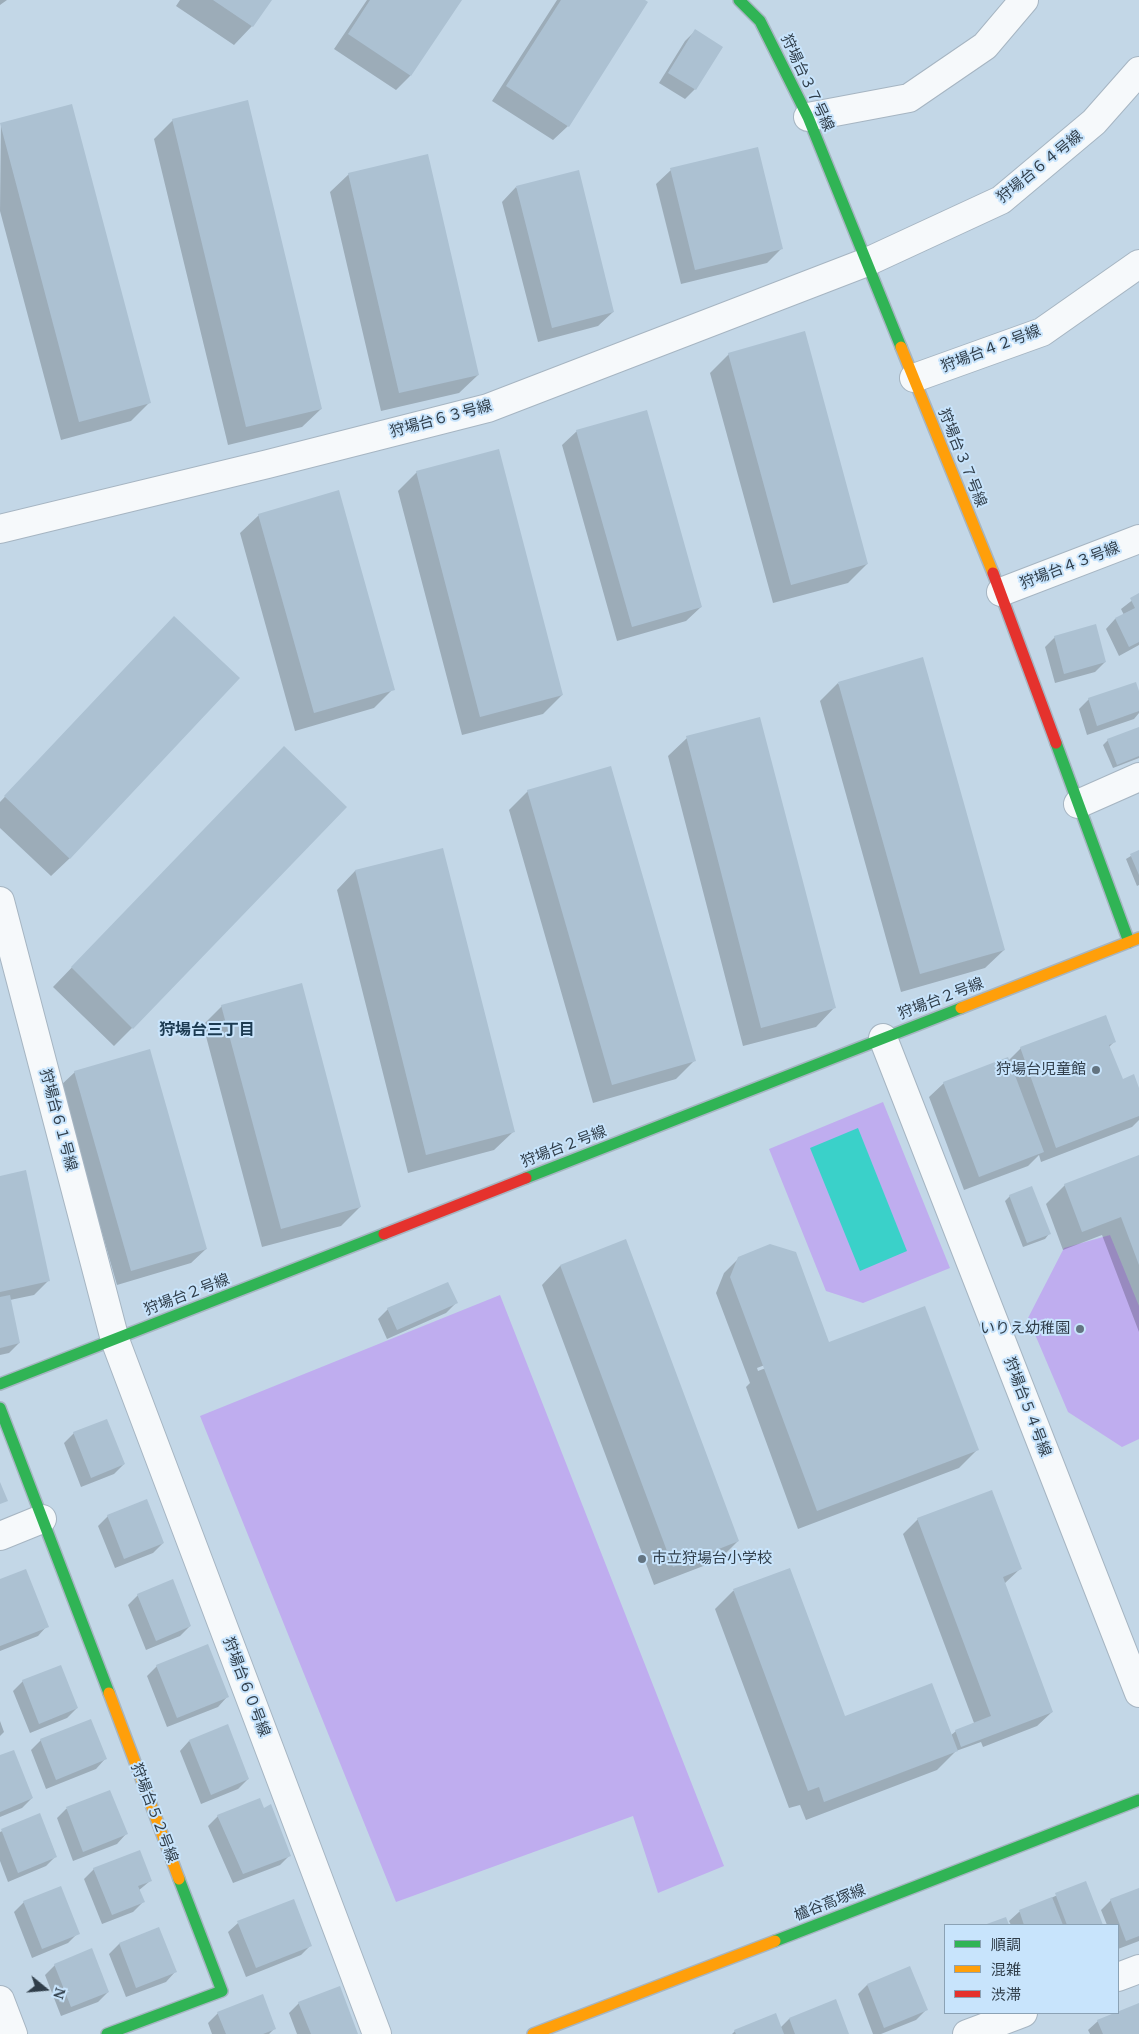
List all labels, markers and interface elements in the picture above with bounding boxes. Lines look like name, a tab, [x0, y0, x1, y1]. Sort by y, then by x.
street label: 狩場台３７号線	[777, 32, 837, 134]
street label: 狩場台６４号線	[994, 127, 1086, 207]
street label: 狩場台４２号線	[939, 322, 1043, 376]
street label: 狩場台６３号線	[388, 397, 494, 441]
street label: 狩場台３７号線	[934, 406, 990, 510]
street label: 狩場台４３号線	[1018, 539, 1122, 593]
street label: 狩場台２号線	[896, 974, 986, 1024]
district label: 狩場台三丁目	[159, 1020, 255, 1040]
place label: 狩場台児童館	[996, 1061, 1086, 1079]
marker: 狩場台児童館	[1090, 1064, 1102, 1076]
street label: 狩場台６１号線	[36, 1067, 80, 1173]
street label: 狩場台２号線	[519, 1122, 609, 1172]
street label: 狩場台２号線	[142, 1270, 232, 1320]
place label: いりえ幼稚園	[980, 1320, 1070, 1338]
marker: いりえ幼稚園	[1074, 1323, 1086, 1335]
street label: 狩場台５４号線	[1000, 1355, 1054, 1459]
place label: 市立狩場台小学校	[652, 1550, 772, 1568]
marker: 市立狩場台小学校	[636, 1553, 648, 1565]
street label: 狩場台６０号線	[219, 1635, 273, 1739]
street label: 狩場台５２号線	[127, 1761, 181, 1865]
street label: 櫨谷高塚線	[792, 1881, 868, 1925]
legend	[944, 1924, 1119, 2014]
text: 順調	[991, 1934, 1021, 1954]
text: 混雑	[991, 1959, 1021, 1979]
north arrow	[20, 1964, 70, 2014]
text: 渋滞	[991, 1984, 1021, 2004]
text: N	[49, 1985, 71, 2002]

